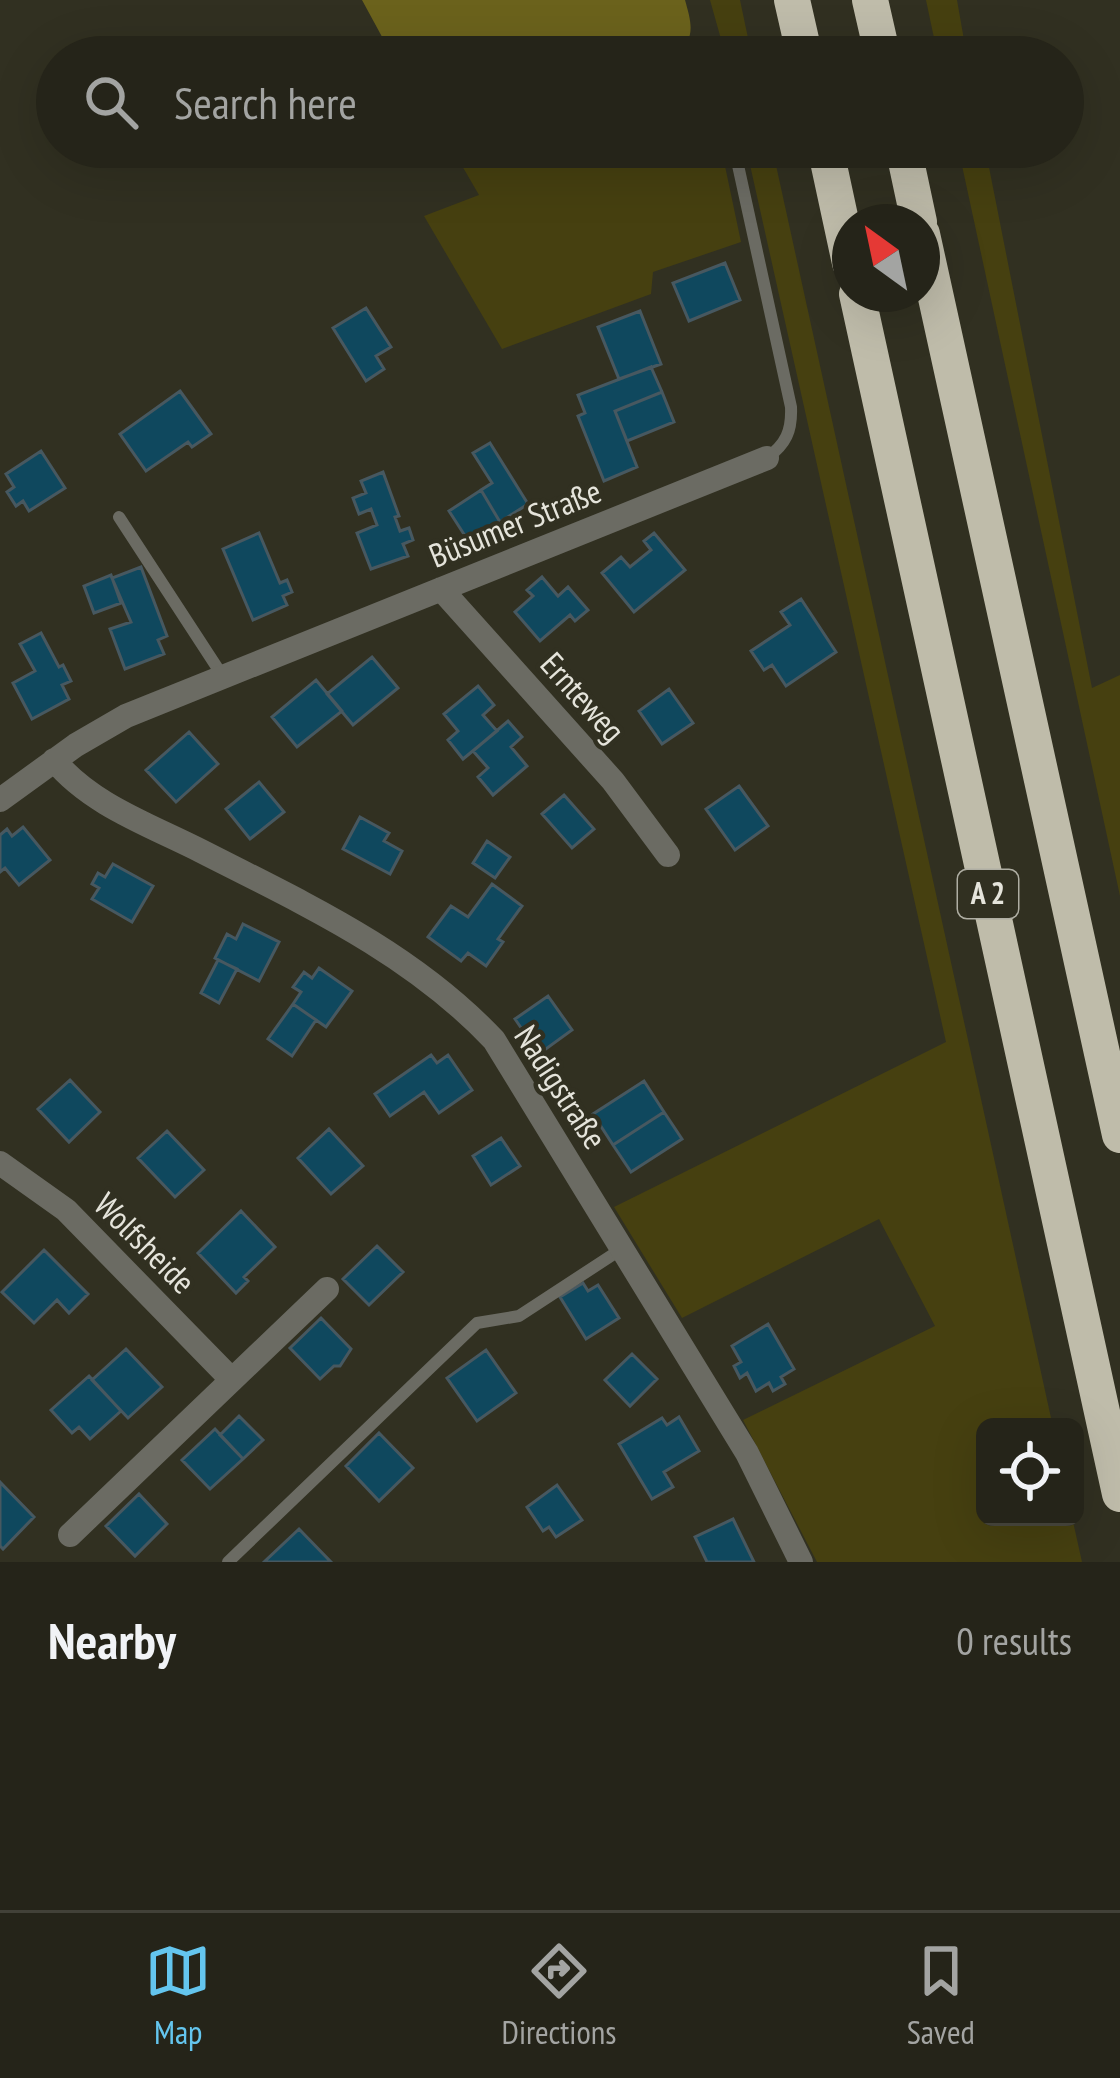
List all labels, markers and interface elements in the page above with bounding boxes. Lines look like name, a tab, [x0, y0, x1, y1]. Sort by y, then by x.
search box	[36, 36, 1084, 168]
icon: search	[78, 69, 144, 135]
text: Search here	[174, 73, 357, 131]
north arrow	[832, 204, 940, 312]
street label: Büsumer Straße	[423, 469, 607, 576]
street label: Ernteweg	[532, 643, 635, 751]
road number: A 2	[958, 870, 1018, 918]
street label: Nadigstraße	[506, 1017, 617, 1157]
street label: Wolfsheide	[86, 1183, 205, 1302]
map controls	[976, 1418, 1084, 1526]
button: locate	[976, 1418, 1084, 1526]
text: Nearby	[48, 1607, 176, 1673]
text: 0 results	[956, 1615, 1072, 1666]
tab: Map	[145, 1938, 211, 2053]
tab: Directions	[502, 1938, 616, 2053]
tab: Saved	[907, 1938, 975, 2053]

